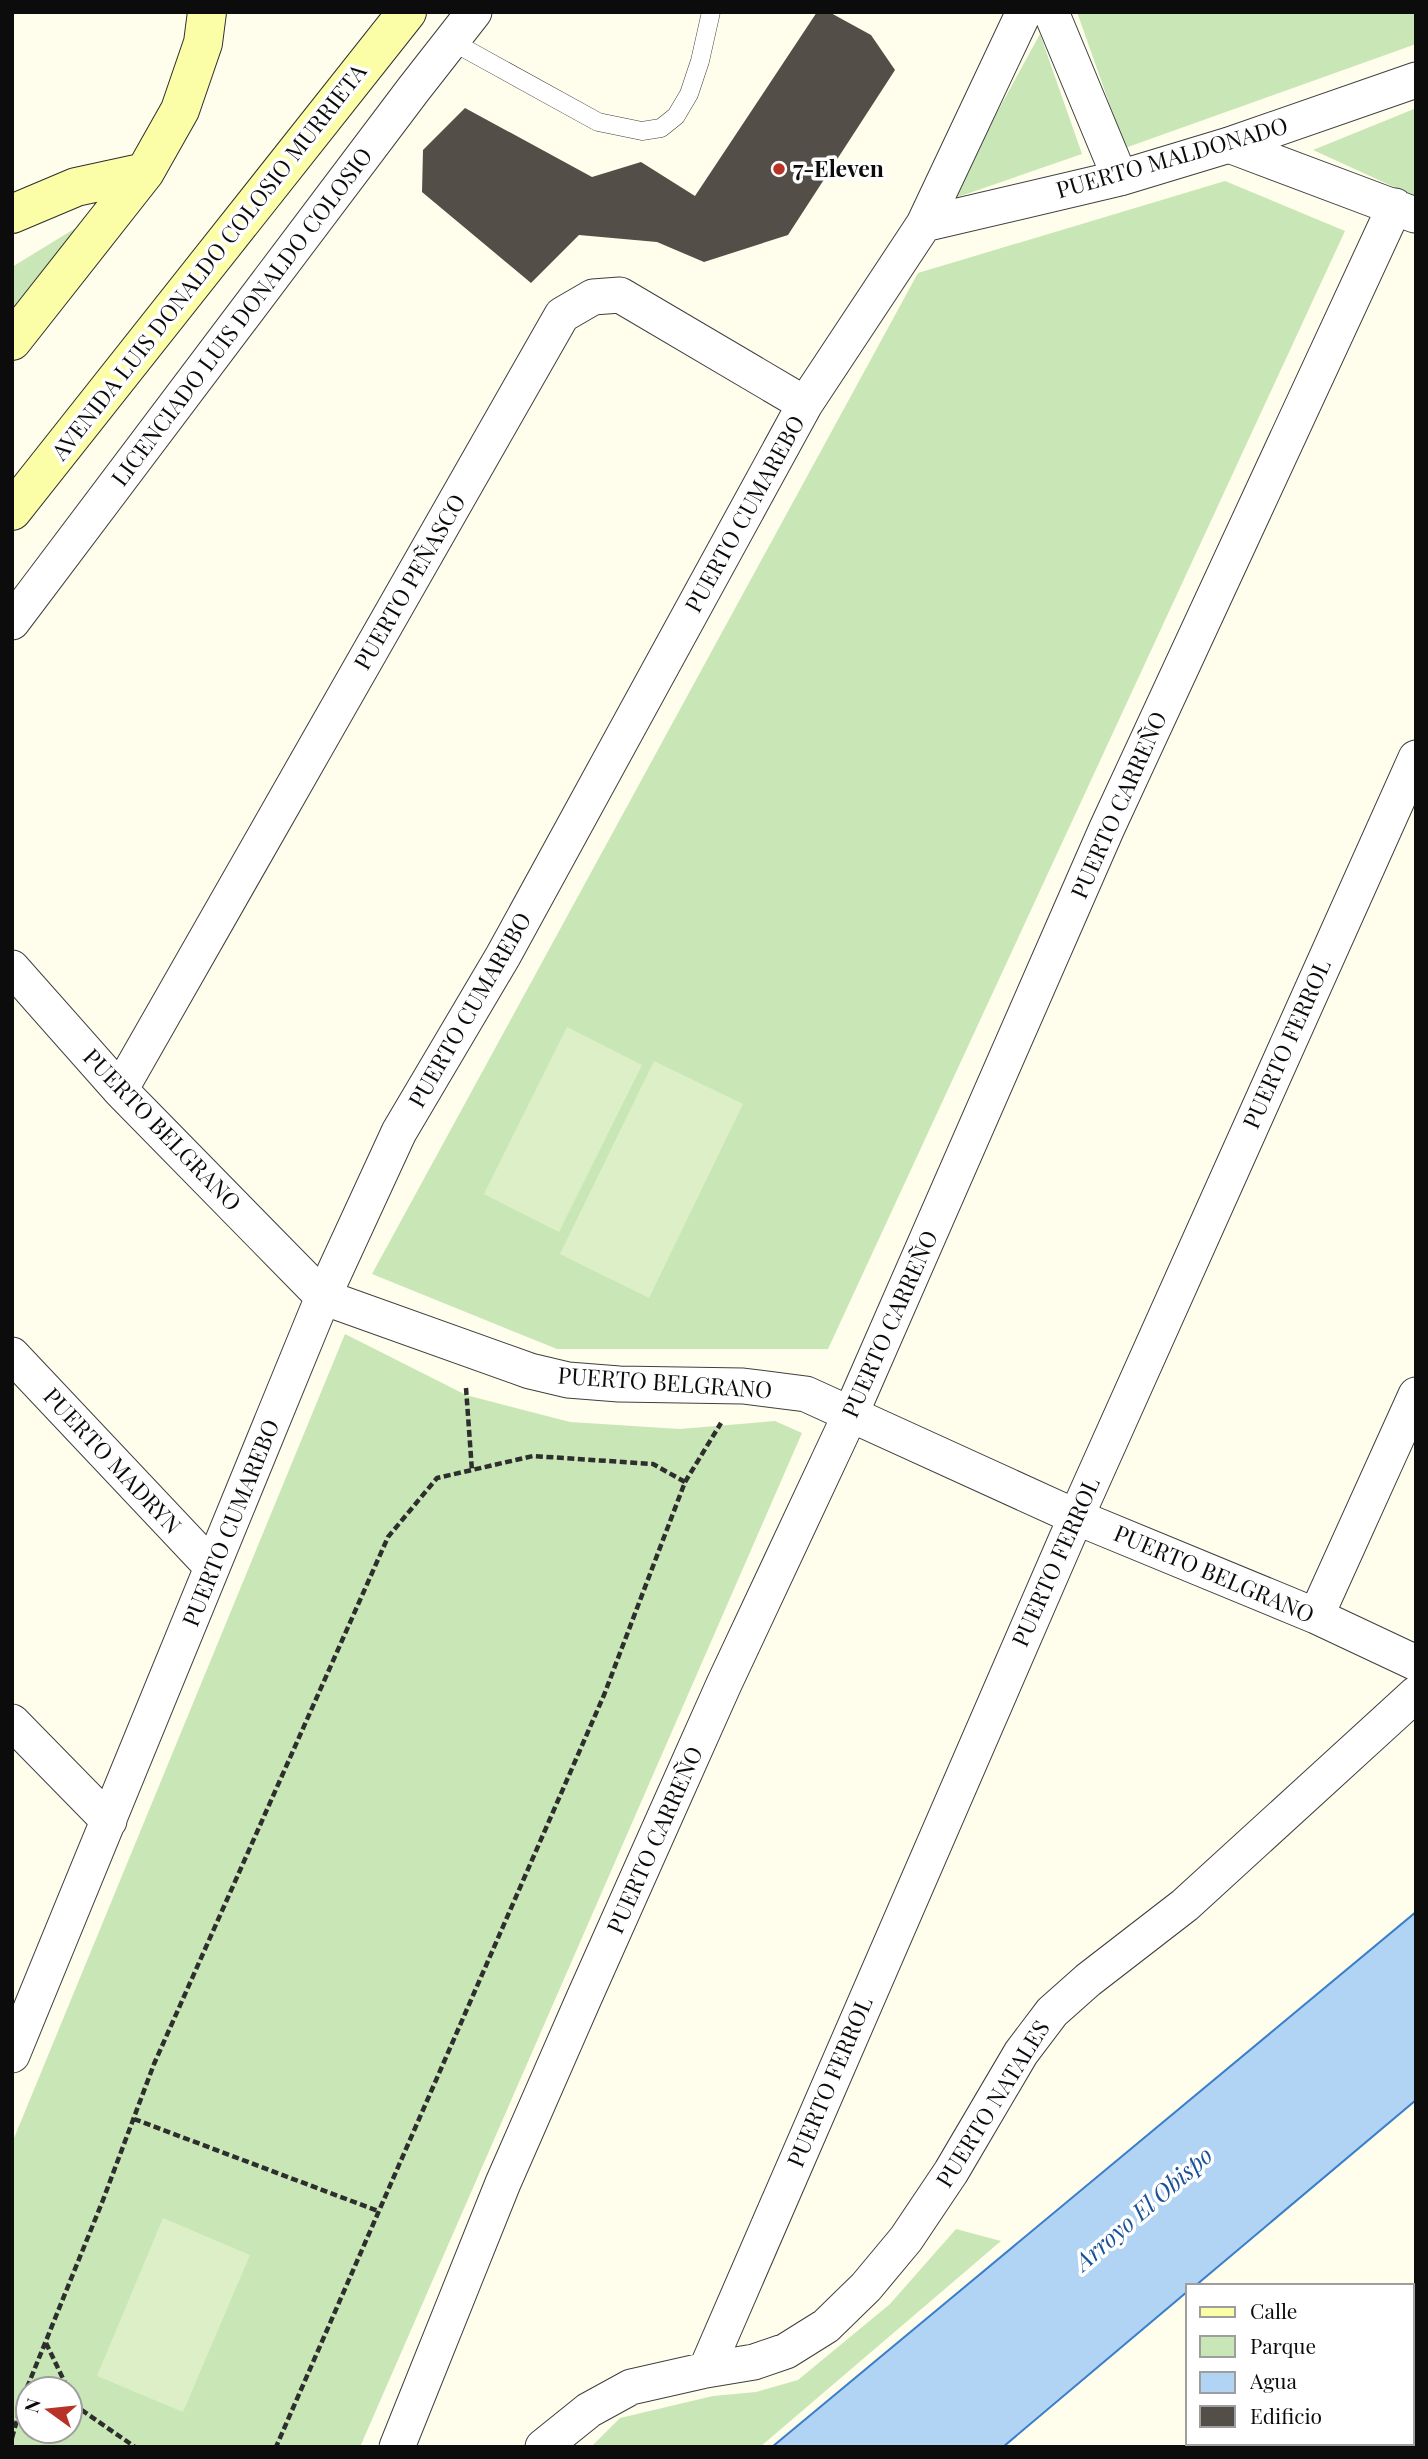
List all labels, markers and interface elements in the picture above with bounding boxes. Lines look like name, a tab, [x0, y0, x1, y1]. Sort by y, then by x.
street label: AVENIDA LUIS DONALDO COLOSIO MURRIETA	[43, 56, 373, 466]
street label: PUERTO MALDONADO	[1052, 109, 1291, 205]
street label: LICENCIADO LUIS DONALDO COLOSIO	[103, 141, 378, 492]
place label: 7-Eleven	[793, 152, 884, 183]
marker: 7-Eleven	[771, 161, 787, 177]
street label: PUERTO CUMAREBO	[677, 409, 811, 617]
street label: PUERTO PEÑASCO	[346, 488, 472, 675]
street label: PUERTO CARREÑO	[1062, 706, 1173, 903]
street label: PUERTO CUMAREBO	[400, 906, 537, 1113]
street label: PUERTO FERROL	[1234, 954, 1337, 1133]
street label: PUERTO BELGRANO	[77, 1041, 249, 1217]
street label: PUERTO CARREÑO	[833, 1225, 944, 1422]
street label: PUERTO BELGRANO	[557, 1359, 773, 1404]
street label: PUERTO MADRYN	[37, 1380, 189, 1540]
street label: PUERTO CUMAREBO	[174, 1414, 285, 1631]
street label: PUERTO FERROL	[1003, 1472, 1106, 1651]
street label: PUERTO BELGRANO	[1110, 1516, 1320, 1629]
street label: PUERTO CARREÑO	[598, 1741, 709, 1938]
street label: PUERTO FERROL	[779, 1991, 878, 2171]
street label: PUERTO NATALES	[928, 2014, 1056, 2193]
water label: Arroyo El Obispo	[1064, 2139, 1219, 2278]
legend	[1186, 2284, 1414, 2445]
text: Calle	[1250, 2296, 1297, 2324]
text: Parque	[1250, 2331, 1316, 2359]
text: Agua	[1249, 2366, 1298, 2394]
north arrow	[14, 2375, 84, 2445]
text: N	[17, 2395, 46, 2415]
text: Edificio	[1250, 2401, 1322, 2429]

